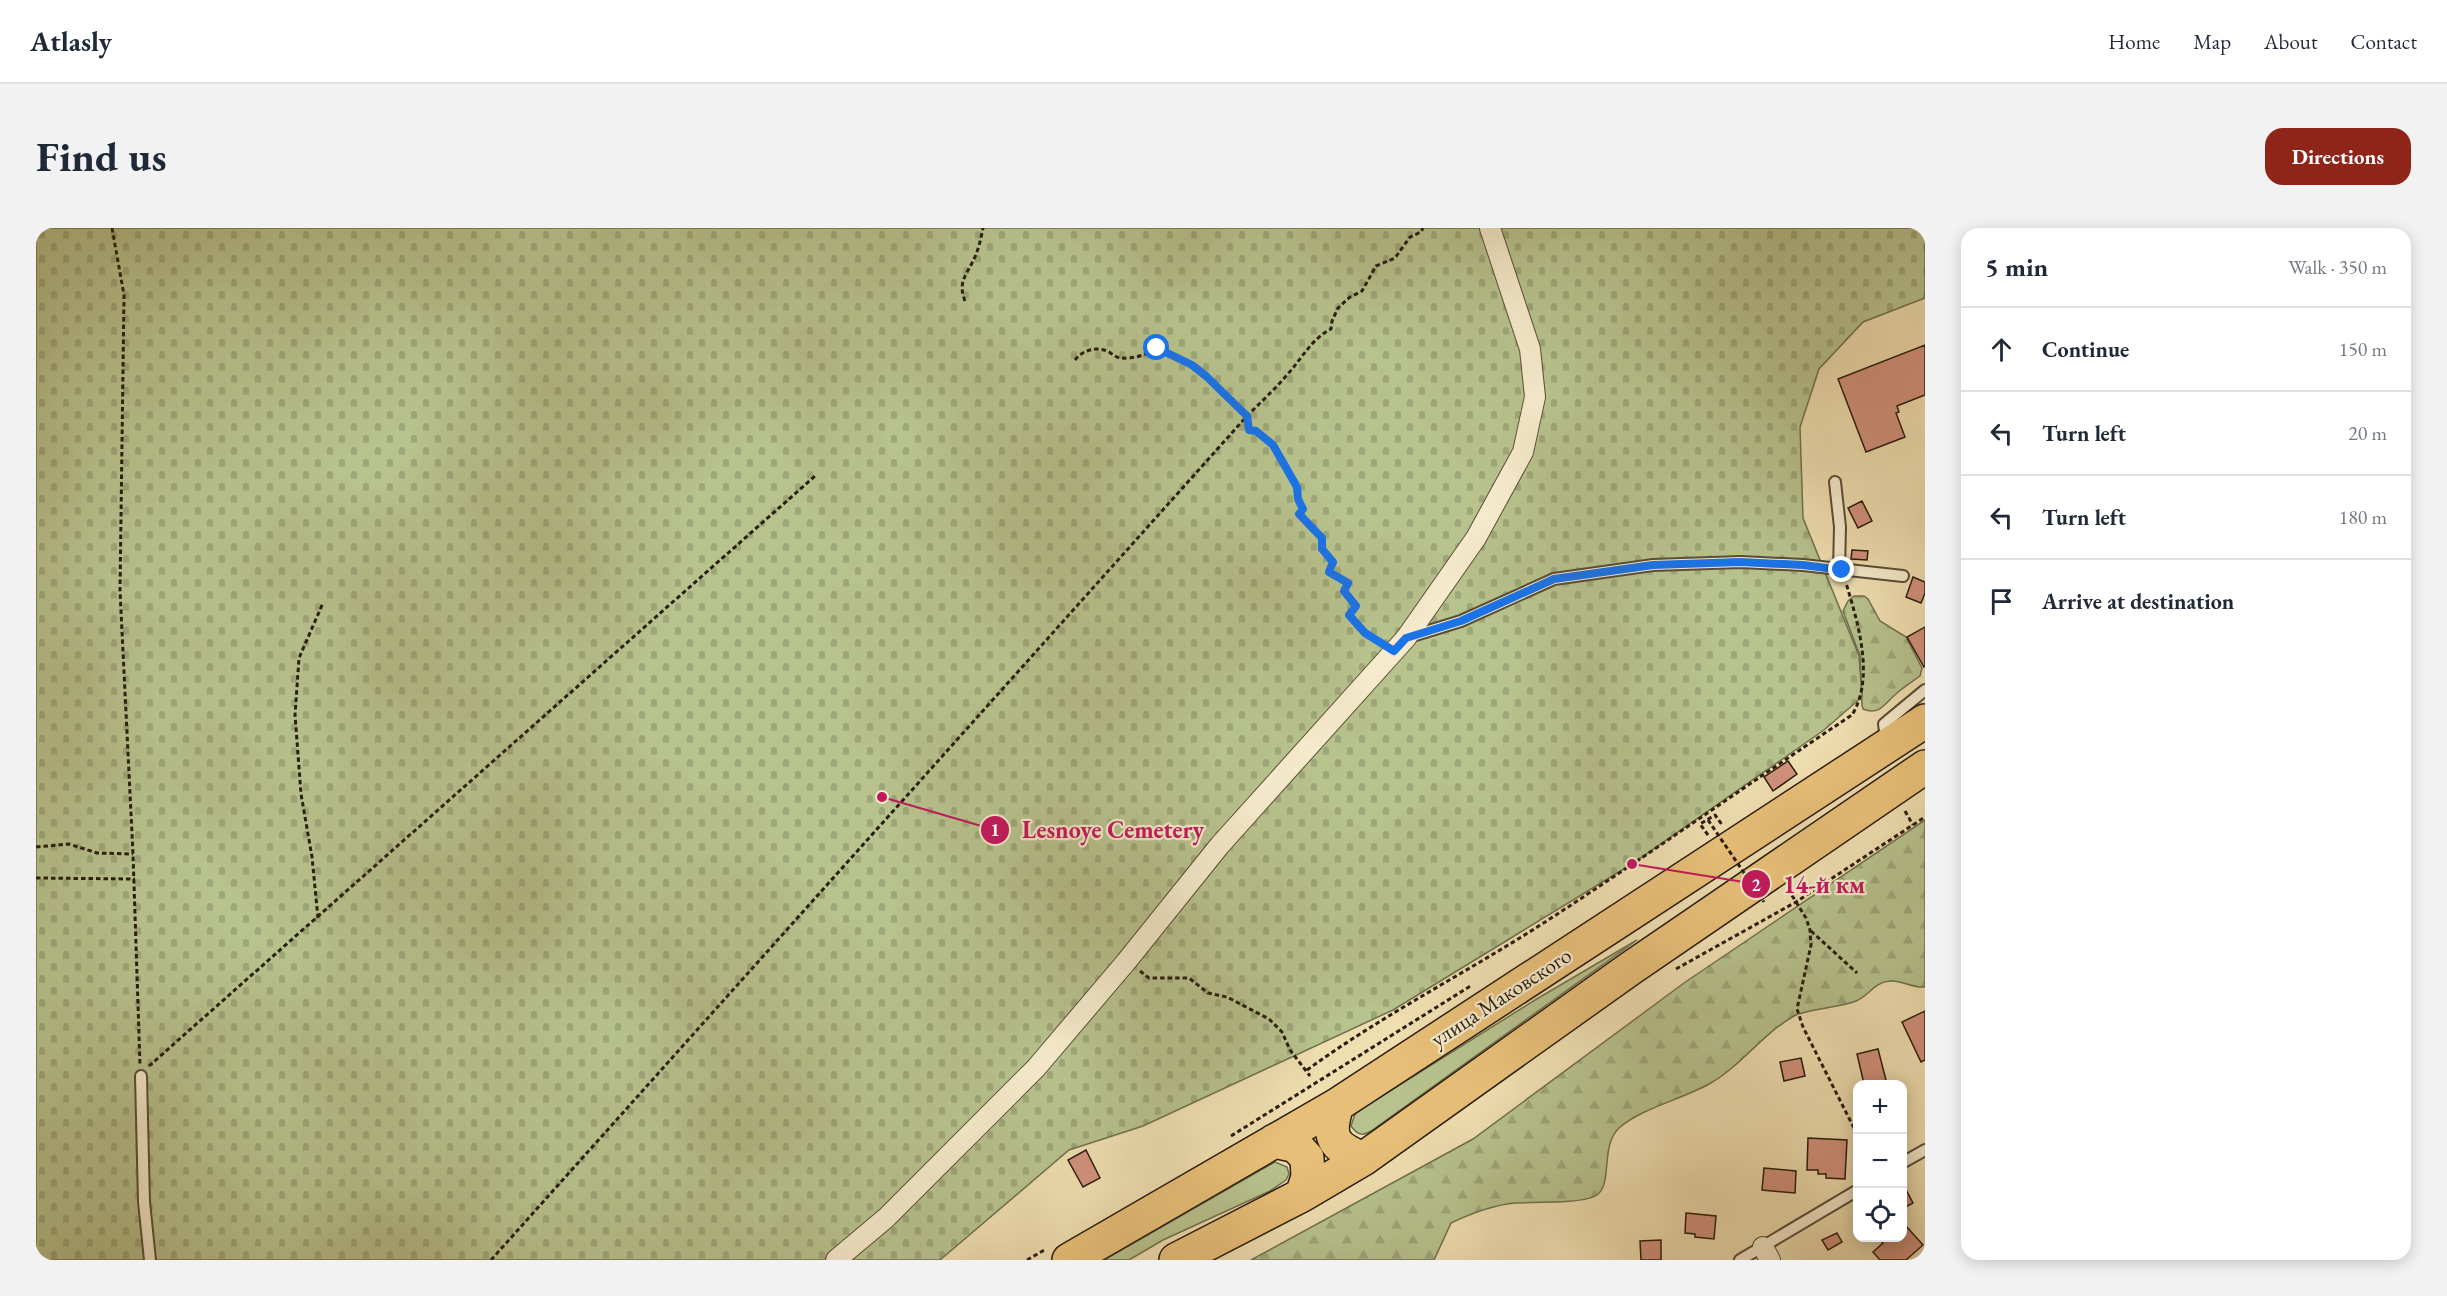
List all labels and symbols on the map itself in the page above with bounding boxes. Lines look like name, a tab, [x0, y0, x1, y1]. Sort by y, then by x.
route start	[1143, 334, 1169, 360]
route end	[1828, 556, 1854, 582]
callout: Lesnoye Cemetery	[980, 809, 1216, 851]
text: Lesnoye Cemetery	[1022, 814, 1204, 846]
text: 1	[990, 818, 1000, 841]
callout: 14-й км	[1741, 863, 1877, 905]
text: 14-й км	[1783, 869, 1865, 900]
text: 2	[1751, 873, 1761, 896]
street label: улица Маковского	[1425, 941, 1577, 1053]

